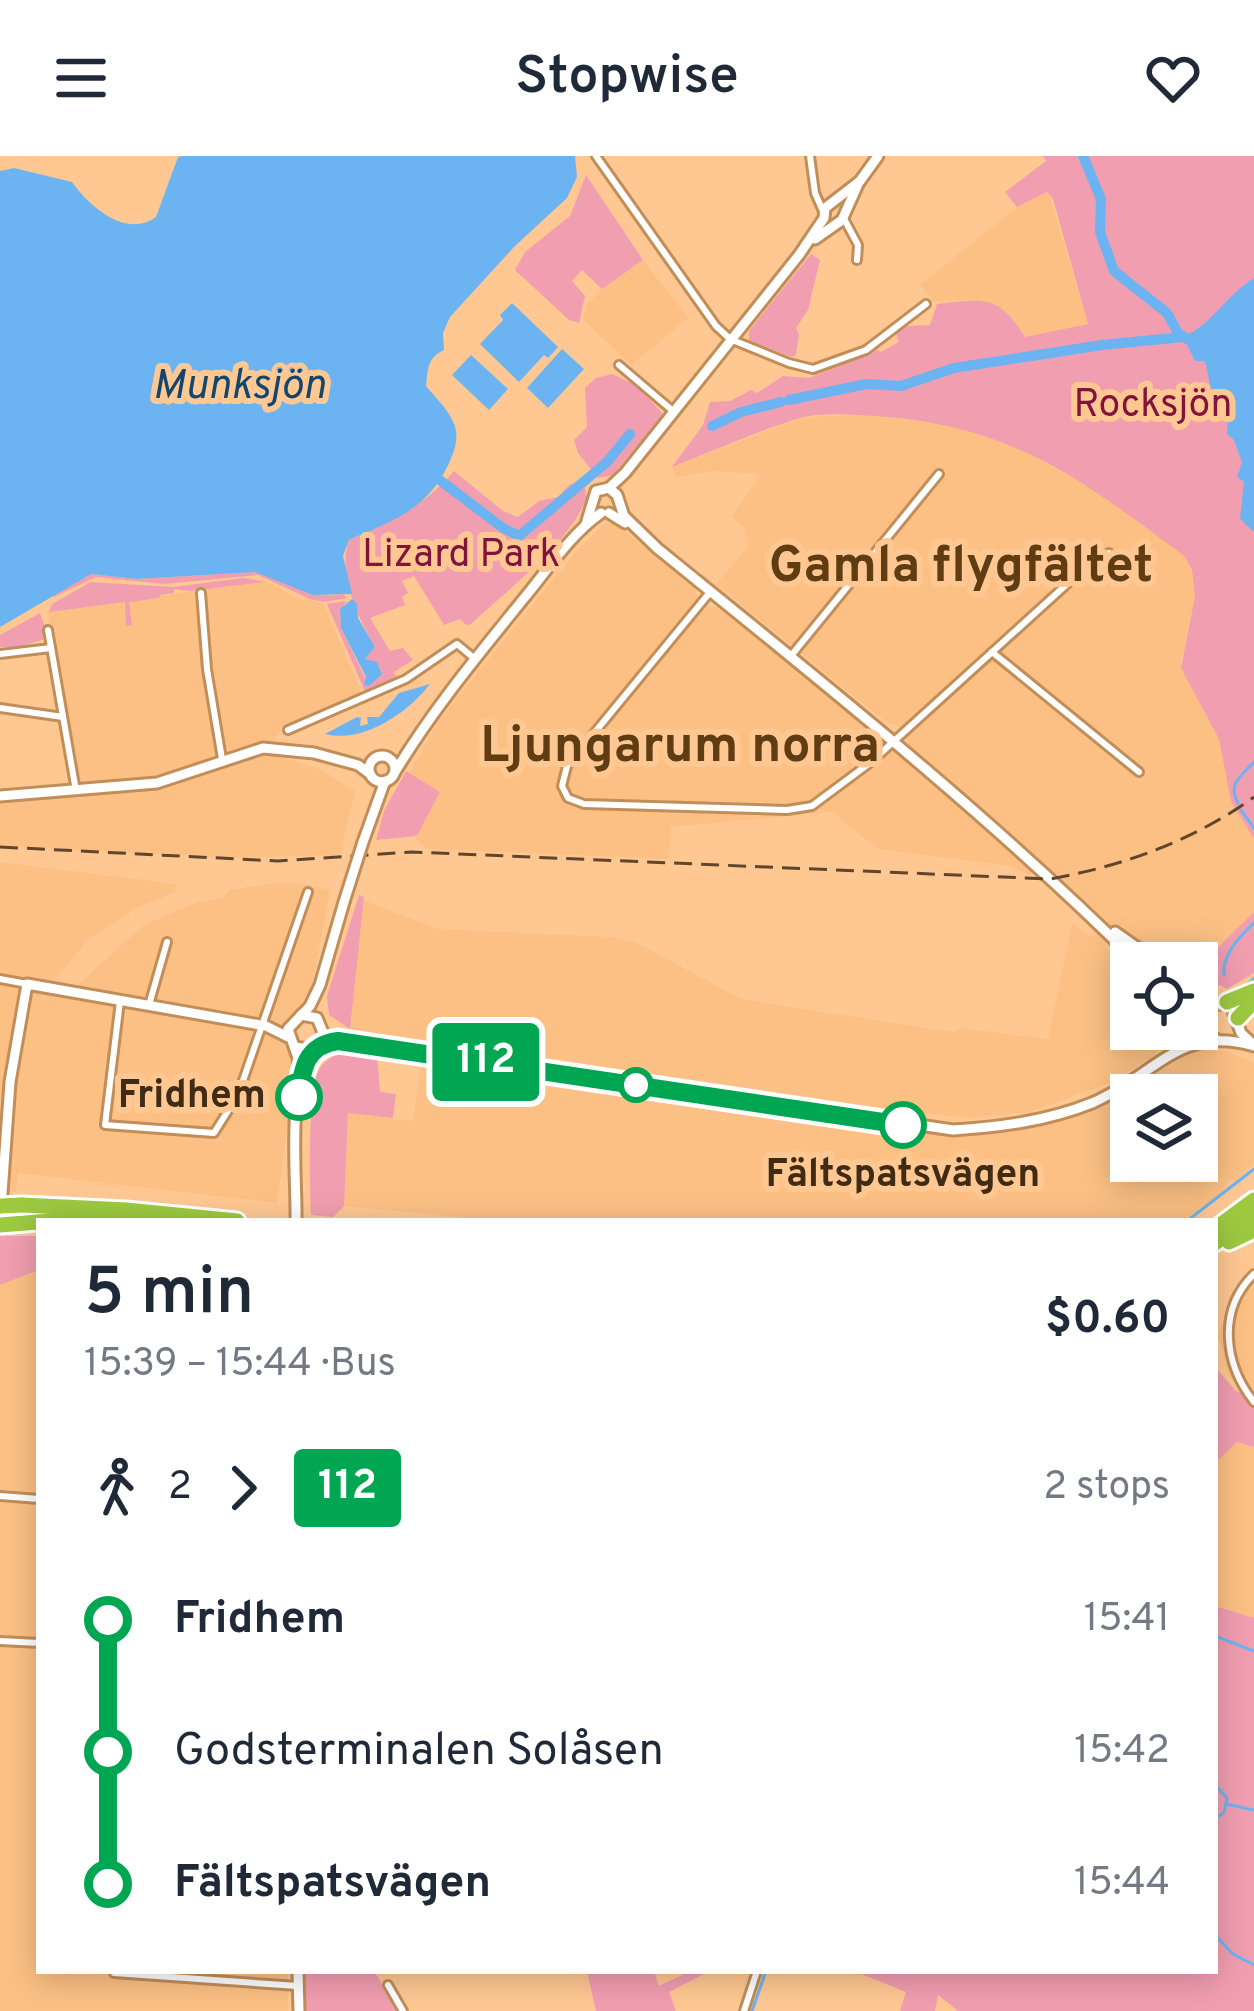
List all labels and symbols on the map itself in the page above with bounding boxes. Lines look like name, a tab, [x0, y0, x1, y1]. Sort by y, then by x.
water label: Munksjön	[152, 361, 326, 414]
park label: Rocksjön	[1073, 382, 1233, 431]
park label: Lizard Park	[362, 532, 560, 581]
district label: Gamla flygfältet	[769, 536, 1153, 601]
district label: Ljungarum norra	[480, 716, 880, 781]
line badge: 112	[417, 1023, 555, 1101]
unlabelled marker	[620, 1069, 652, 1101]
place label: Fridhem	[118, 1073, 266, 1122]
marker: Fridhem	[277, 1075, 321, 1119]
marker: Fältspatsvägen	[881, 1103, 925, 1147]
place label: Fältspatsvägen	[766, 1152, 1040, 1201]

